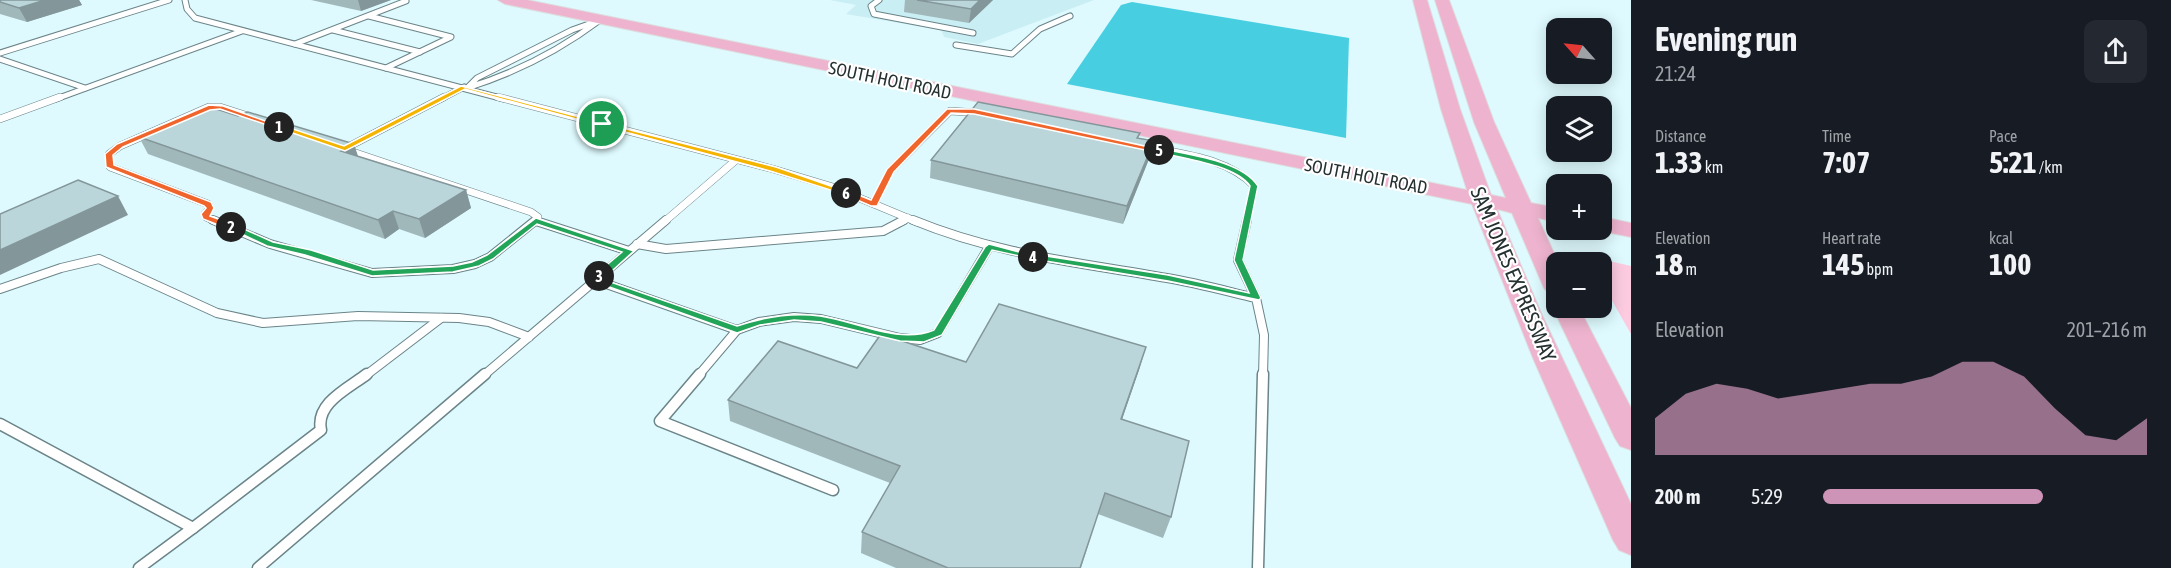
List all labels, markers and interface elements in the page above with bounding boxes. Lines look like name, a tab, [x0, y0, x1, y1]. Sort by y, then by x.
north arrow	[1546, 18, 1612, 84]
map controls	[1546, 18, 1612, 318]
text: Evening run	[1655, 20, 1797, 58]
button: share	[2084, 20, 2147, 83]
street label: SOUTH HOLT ROAD	[827, 57, 953, 103]
text: 21:24	[1655, 62, 1696, 85]
button: layers	[1546, 96, 1612, 162]
pin	[576, 98, 627, 149]
icon: arrive	[585, 107, 618, 140]
pin: 1	[264, 112, 294, 142]
text: 1	[275, 118, 283, 136]
text: Distance	[1655, 127, 1706, 145]
text: Time	[1822, 127, 1851, 145]
text: Pace	[1989, 127, 2017, 145]
pin: 5	[1144, 135, 1174, 165]
text: 5	[1155, 141, 1163, 159]
text: 1.33	[1655, 145, 1703, 179]
text: 7:07	[1822, 145, 1870, 179]
text: 5:21	[1989, 145, 2037, 179]
street label: SOUTH HOLT ROAD	[1303, 154, 1429, 198]
text: km	[1703, 158, 1723, 176]
text: /km	[2037, 158, 2063, 176]
button: +	[1546, 174, 1612, 240]
pin: 6	[831, 178, 861, 208]
street label: SAM JONES EXPRESSWAY	[1466, 183, 1562, 365]
text: 6	[842, 184, 850, 202]
pin: 2	[216, 212, 246, 242]
text: 2	[227, 218, 235, 236]
text: Elevation	[1655, 229, 1710, 247]
text: Heart rate	[1822, 229, 1881, 247]
text: kcal	[1989, 229, 2013, 247]
pin: 4	[1018, 242, 1048, 272]
text: 18	[1655, 247, 1683, 281]
text: 145	[1822, 247, 1864, 281]
text: 100	[1989, 247, 2031, 281]
text: 4	[1029, 248, 1037, 266]
button: −	[1546, 252, 1612, 318]
text: m	[1683, 260, 1697, 278]
text: bpm	[1864, 260, 1893, 278]
pin: 3	[584, 261, 614, 291]
text: 3	[595, 267, 603, 285]
text: Elevation	[1655, 318, 1724, 341]
text: 201–216 m	[2066, 318, 2147, 341]
text: 200 m	[1655, 485, 1700, 508]
text: 5:29	[1751, 485, 1783, 508]

